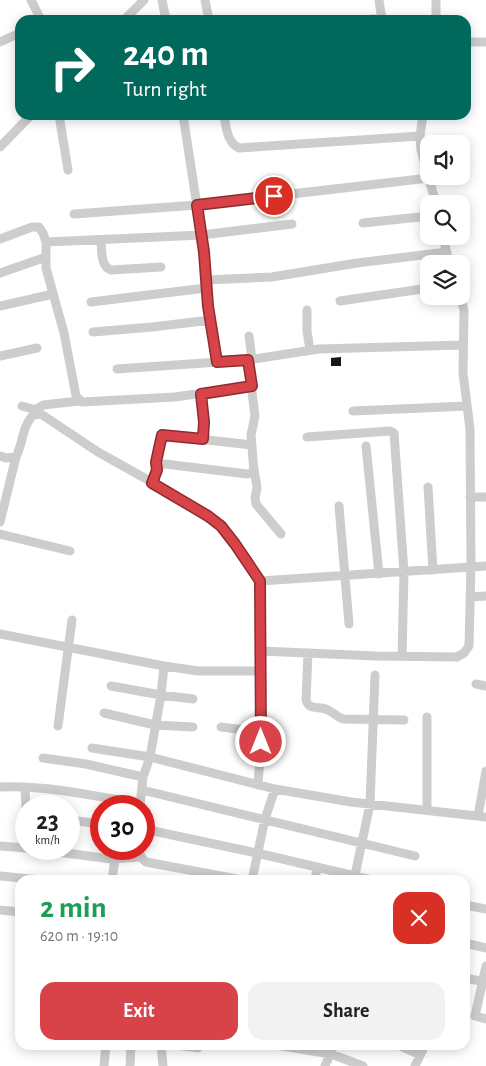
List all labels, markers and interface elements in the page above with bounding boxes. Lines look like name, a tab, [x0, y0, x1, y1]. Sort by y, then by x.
icon: right	[40, 35, 105, 100]
text: 240 m	[123, 37, 209, 72]
text: Turn right	[123, 78, 207, 100]
map controls	[420, 135, 470, 305]
button: sound	[420, 135, 470, 185]
pin	[253, 175, 295, 217]
icon: arrive	[260, 182, 288, 210]
button: search	[420, 195, 470, 245]
button: layers	[420, 255, 470, 305]
position arrow	[234, 715, 286, 767]
speed limit sign: 30	[90, 795, 155, 860]
text: 23	[36, 809, 59, 834]
text: km/h	[35, 834, 60, 846]
button: close	[393, 892, 445, 944]
text: 2 min	[40, 893, 107, 923]
text: 620 m · 19:10	[40, 928, 118, 944]
button: Exit	[40, 982, 238, 1040]
button: Share	[248, 982, 445, 1040]

